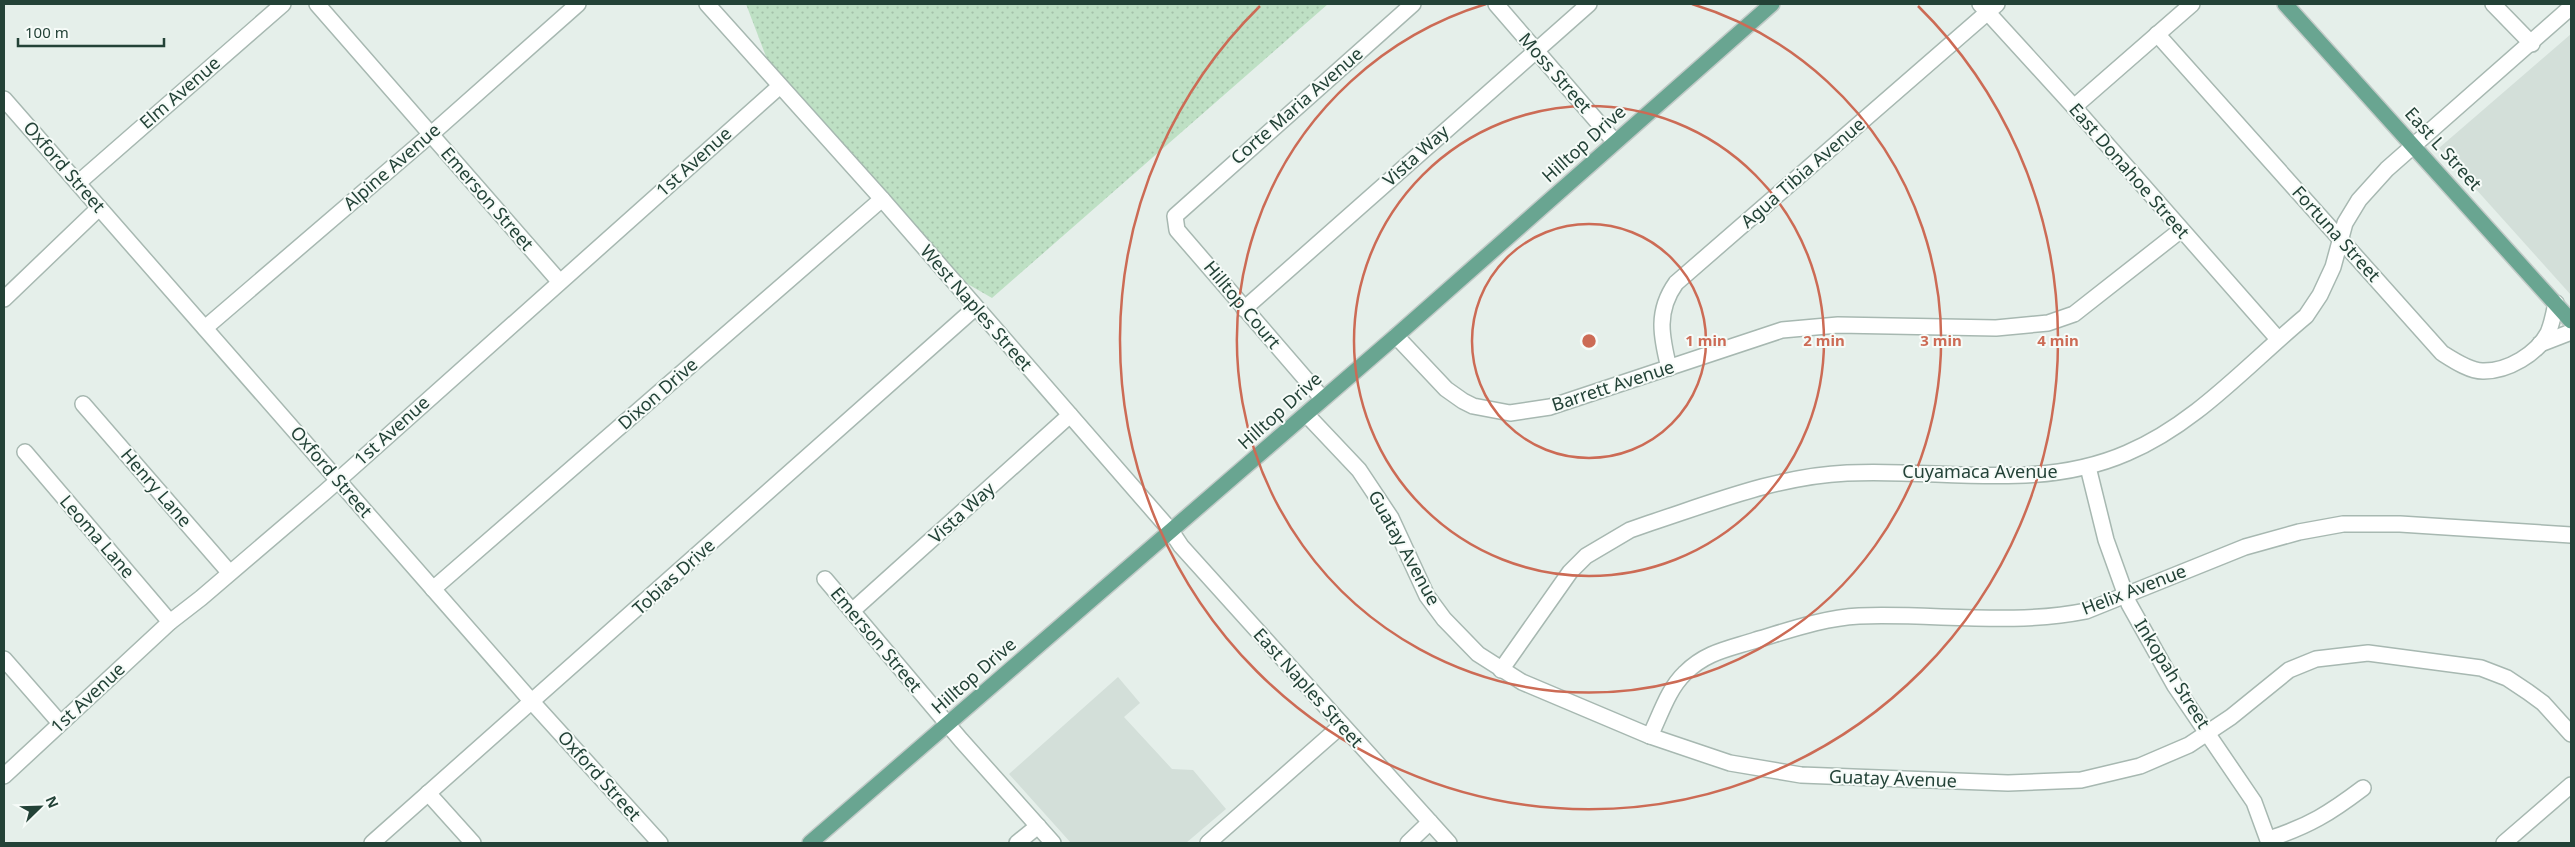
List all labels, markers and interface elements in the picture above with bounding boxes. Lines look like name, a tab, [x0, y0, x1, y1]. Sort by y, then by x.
scale bar	[18, 15, 164, 47]
text: 100 m	[25, 22, 69, 42]
street label: Moss Street	[1514, 27, 1598, 118]
street label: Corte Maria Avenue	[1225, 41, 1367, 169]
street label: Elm Avenue	[134, 51, 225, 134]
street label: East Donahoe Street	[2064, 97, 2196, 244]
street label: Hilltop Drive	[1536, 99, 1630, 187]
street label: East L Street	[2400, 102, 2488, 195]
street label: Agua Tibia Avenue	[1735, 112, 1869, 233]
street label: Oxford Street	[18, 116, 111, 218]
street label: Alpine Avenue	[338, 117, 445, 215]
street label: Vista Way	[1377, 119, 1454, 191]
street label: 1st Avenue	[651, 121, 736, 201]
street label: Emerson Street	[436, 141, 540, 256]
street label: Fortuna Street	[2287, 180, 2387, 287]
street label: West Naples Street	[915, 239, 1038, 376]
street label: Hilltop Court	[1199, 255, 1287, 354]
text: 1 min	[1685, 330, 1727, 350]
text: 2 min	[1803, 330, 1845, 350]
text: 3 min	[1920, 330, 1962, 350]
text: 4 min	[2037, 330, 2079, 350]
centre of rings	[1580, 332, 1598, 350]
street label: Dixon Drive	[612, 352, 702, 434]
street label: Barrett Avenue	[1548, 354, 1677, 416]
street label: Hilltop Drive	[1232, 366, 1326, 454]
street label: 1st Avenue	[349, 390, 434, 470]
street label: Oxford Street	[285, 421, 378, 523]
street label: Henry Lane	[116, 443, 198, 532]
street label: Cuyamaca Avenue	[1902, 459, 2058, 483]
street label: Vista Way	[923, 476, 1000, 548]
street label: Guatay Avenue	[1363, 486, 1446, 609]
street label: Leoma Lane	[55, 490, 141, 583]
street label: Tobias Drive	[627, 533, 720, 620]
street label: Helix Avenue	[2078, 558, 2189, 620]
street label: Emerson Street	[826, 582, 928, 697]
street label: Inkopah Street	[2130, 614, 2216, 733]
street label: East Naples Street	[1249, 622, 1369, 753]
street label: Hilltop Drive	[926, 632, 1021, 719]
street label: 1st Avenue	[45, 657, 130, 738]
street label: Oxford Street	[553, 725, 647, 826]
street label: Guatay Avenue	[1829, 764, 1957, 792]
north arrow	[15, 782, 65, 832]
text: N	[41, 793, 63, 811]

